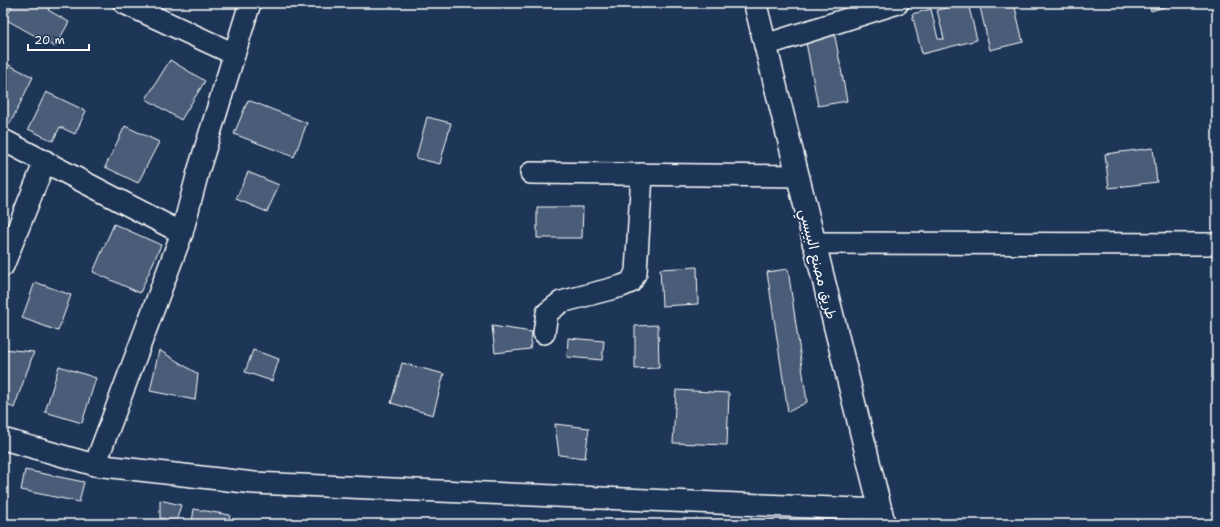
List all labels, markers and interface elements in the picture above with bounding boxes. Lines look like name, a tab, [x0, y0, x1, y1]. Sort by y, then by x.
scale bar	[28, 26, 89, 52]
text: 20 m	[34, 32, 65, 48]
street label: طريق مصنع البيبسي	[792, 207, 840, 322]

